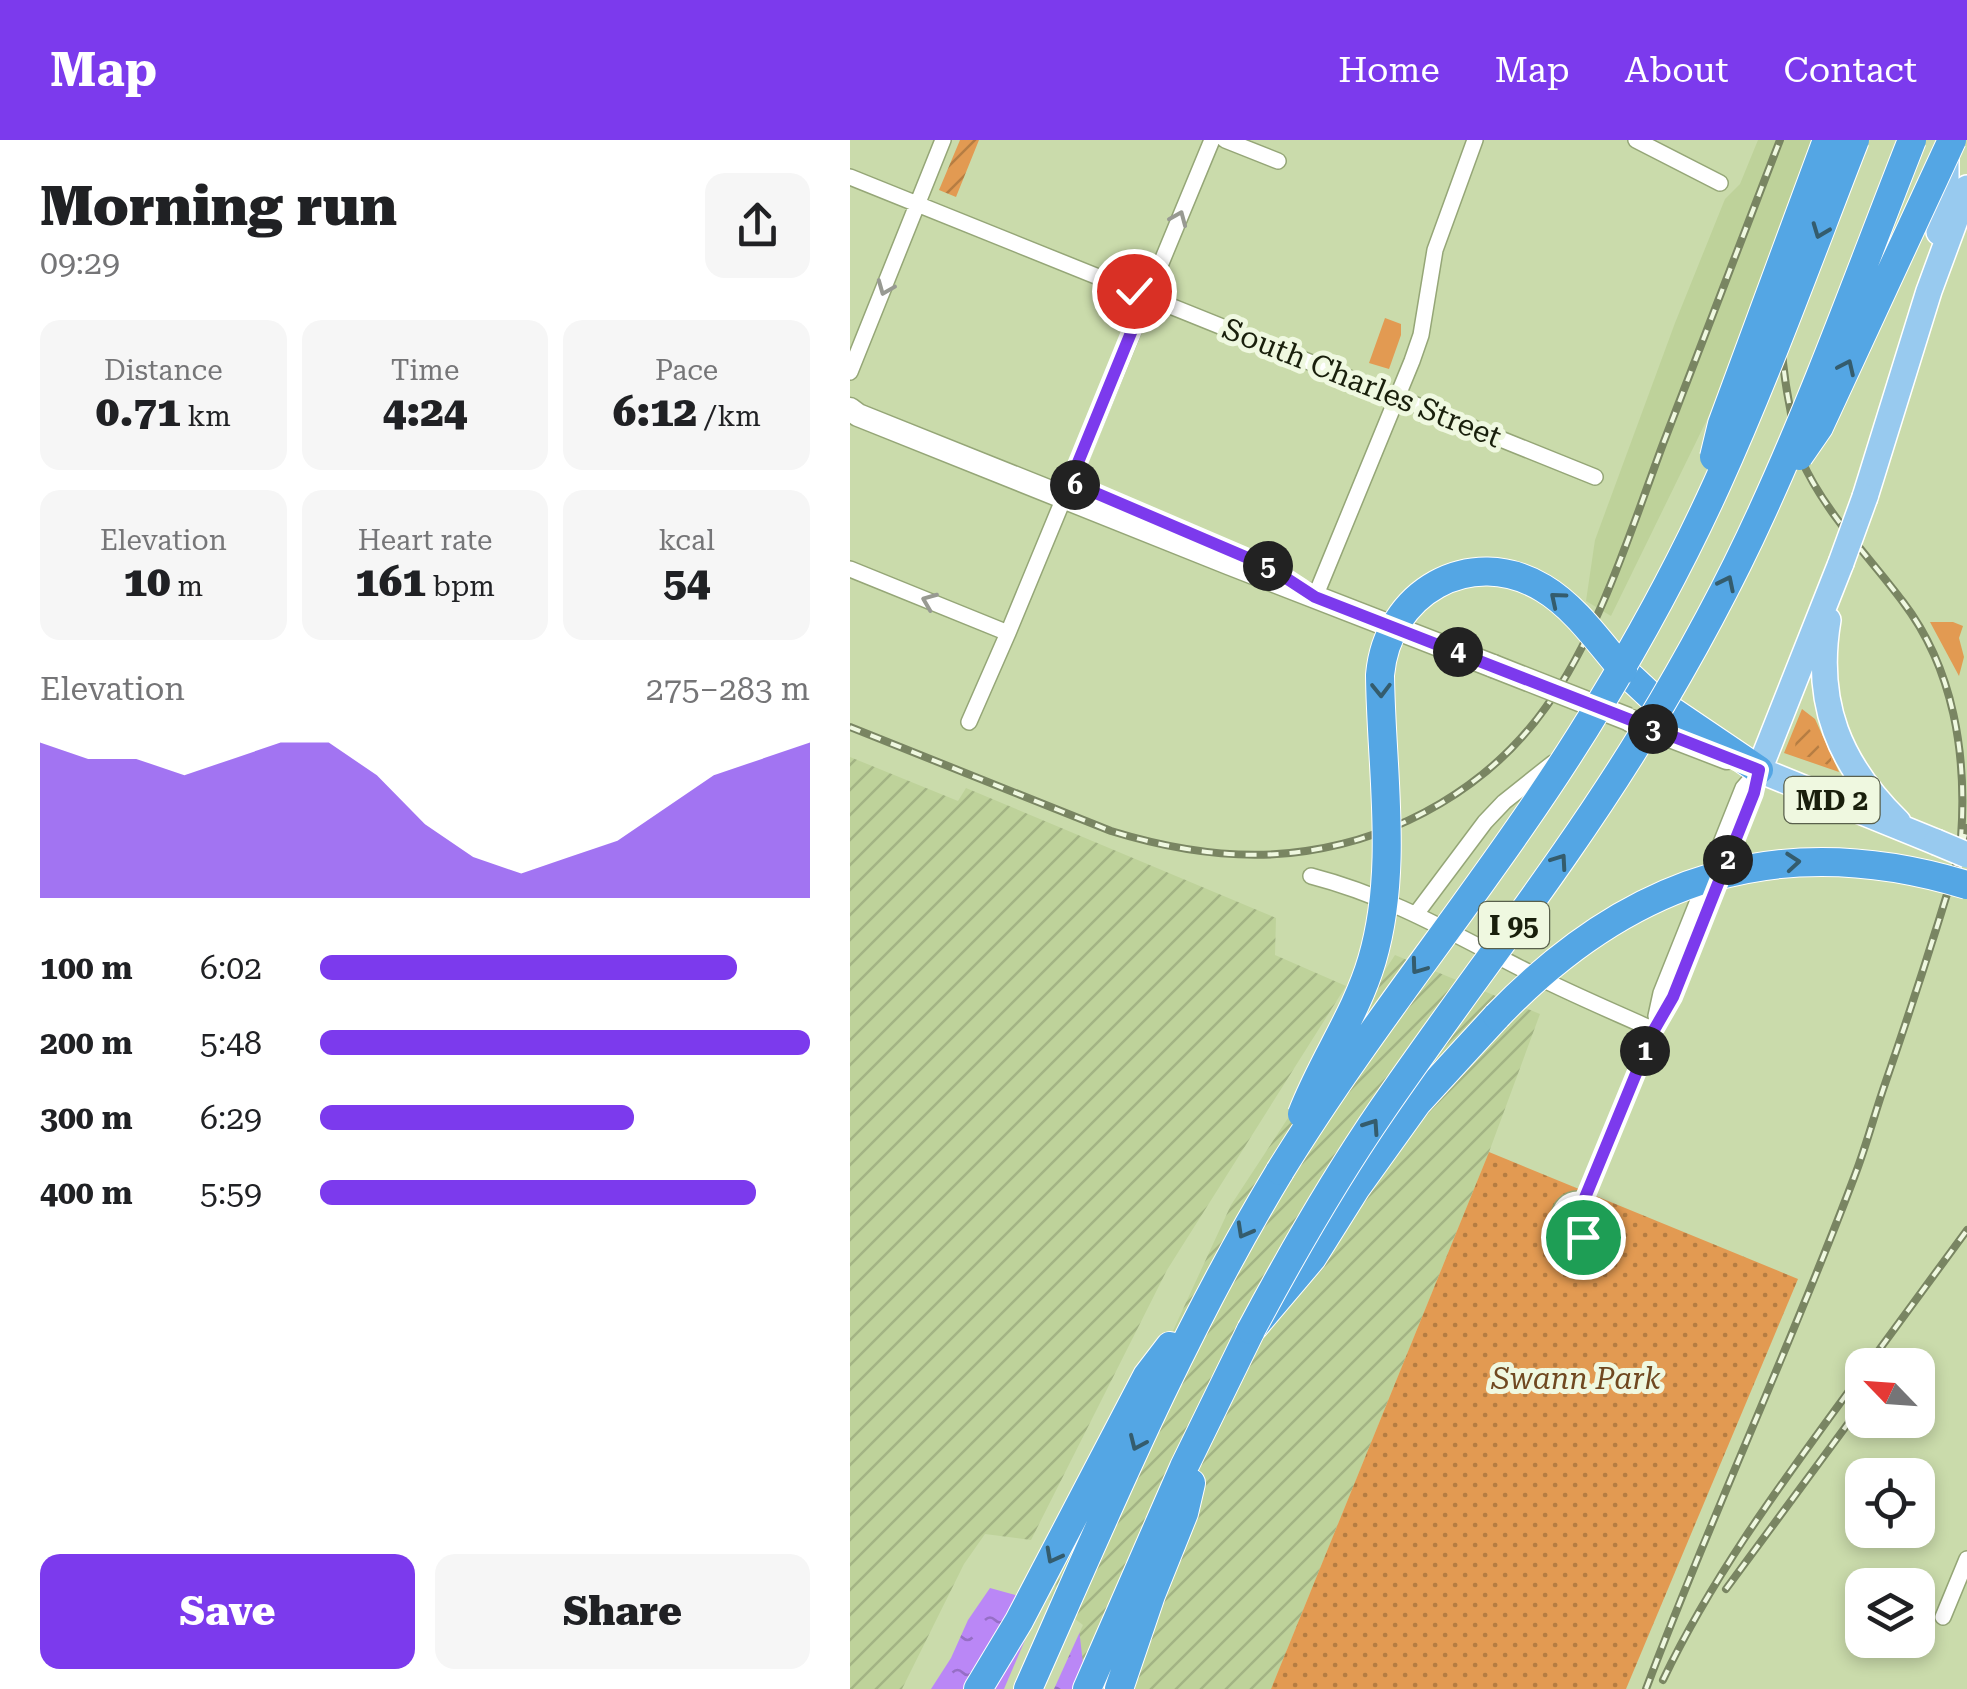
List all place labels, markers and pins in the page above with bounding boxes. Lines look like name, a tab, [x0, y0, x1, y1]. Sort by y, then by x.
pin	[1092, 249, 1177, 334]
pin: 6	[1050, 460, 1100, 510]
pin: 5	[1243, 541, 1293, 591]
pin: 4	[1433, 627, 1483, 677]
pin: 3	[1628, 704, 1678, 754]
pin: 2	[1703, 835, 1753, 885]
pin: 1	[1620, 1026, 1670, 1076]
pin	[1541, 1195, 1626, 1280]

